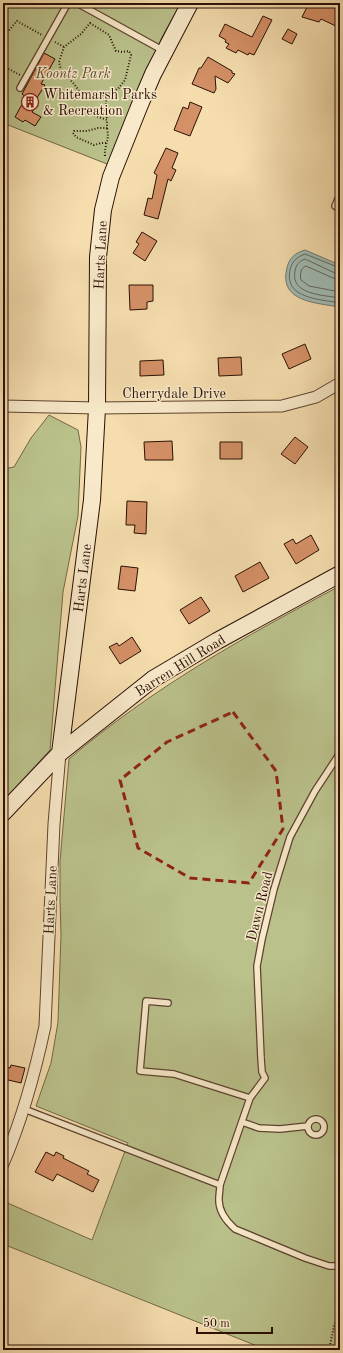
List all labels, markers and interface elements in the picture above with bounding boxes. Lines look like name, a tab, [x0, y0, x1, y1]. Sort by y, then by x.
park label: Koontz Park	[34, 67, 111, 81]
place label: Whitemarsh Parks & Recreation	[43, 88, 157, 118]
building icon: Whitemarsh Parks & Recreation	[20, 92, 40, 112]
street label: Harts Lane	[92, 220, 110, 290]
street label: Cherrydale Drive	[122, 387, 226, 401]
street label: Harts Lane	[72, 543, 94, 613]
street label: Barren Hill Road	[133, 632, 228, 699]
street label: Harts Lane	[42, 865, 60, 935]
street label: Dawn Road	[245, 870, 275, 942]
scale bar	[197, 1309, 272, 1335]
text: 50 m	[203, 1317, 230, 1330]

